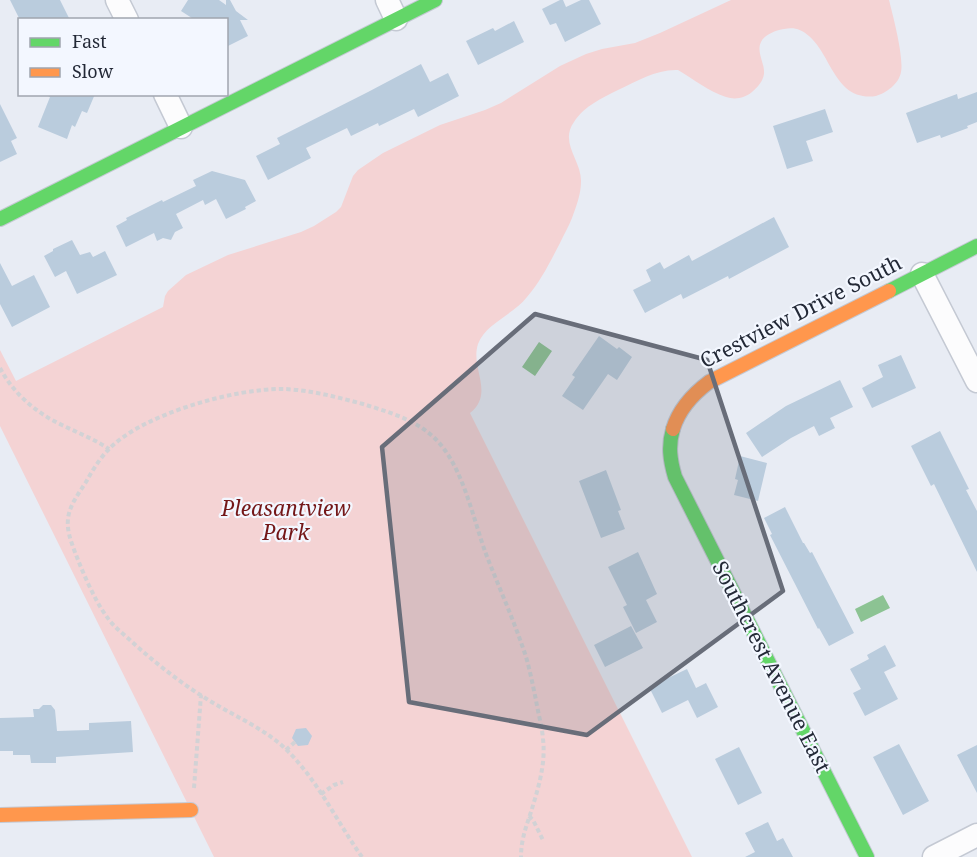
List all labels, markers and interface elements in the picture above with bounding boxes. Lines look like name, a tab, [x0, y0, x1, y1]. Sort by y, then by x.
legend	[18, 18, 228, 96]
text: Fast	[72, 29, 107, 53]
text: Slow	[72, 59, 114, 83]
street label: Crestview Drive South	[695, 248, 906, 374]
park label: Pleasantview Park	[220, 494, 351, 546]
street label: Southcrest Avenue East	[706, 556, 837, 777]

